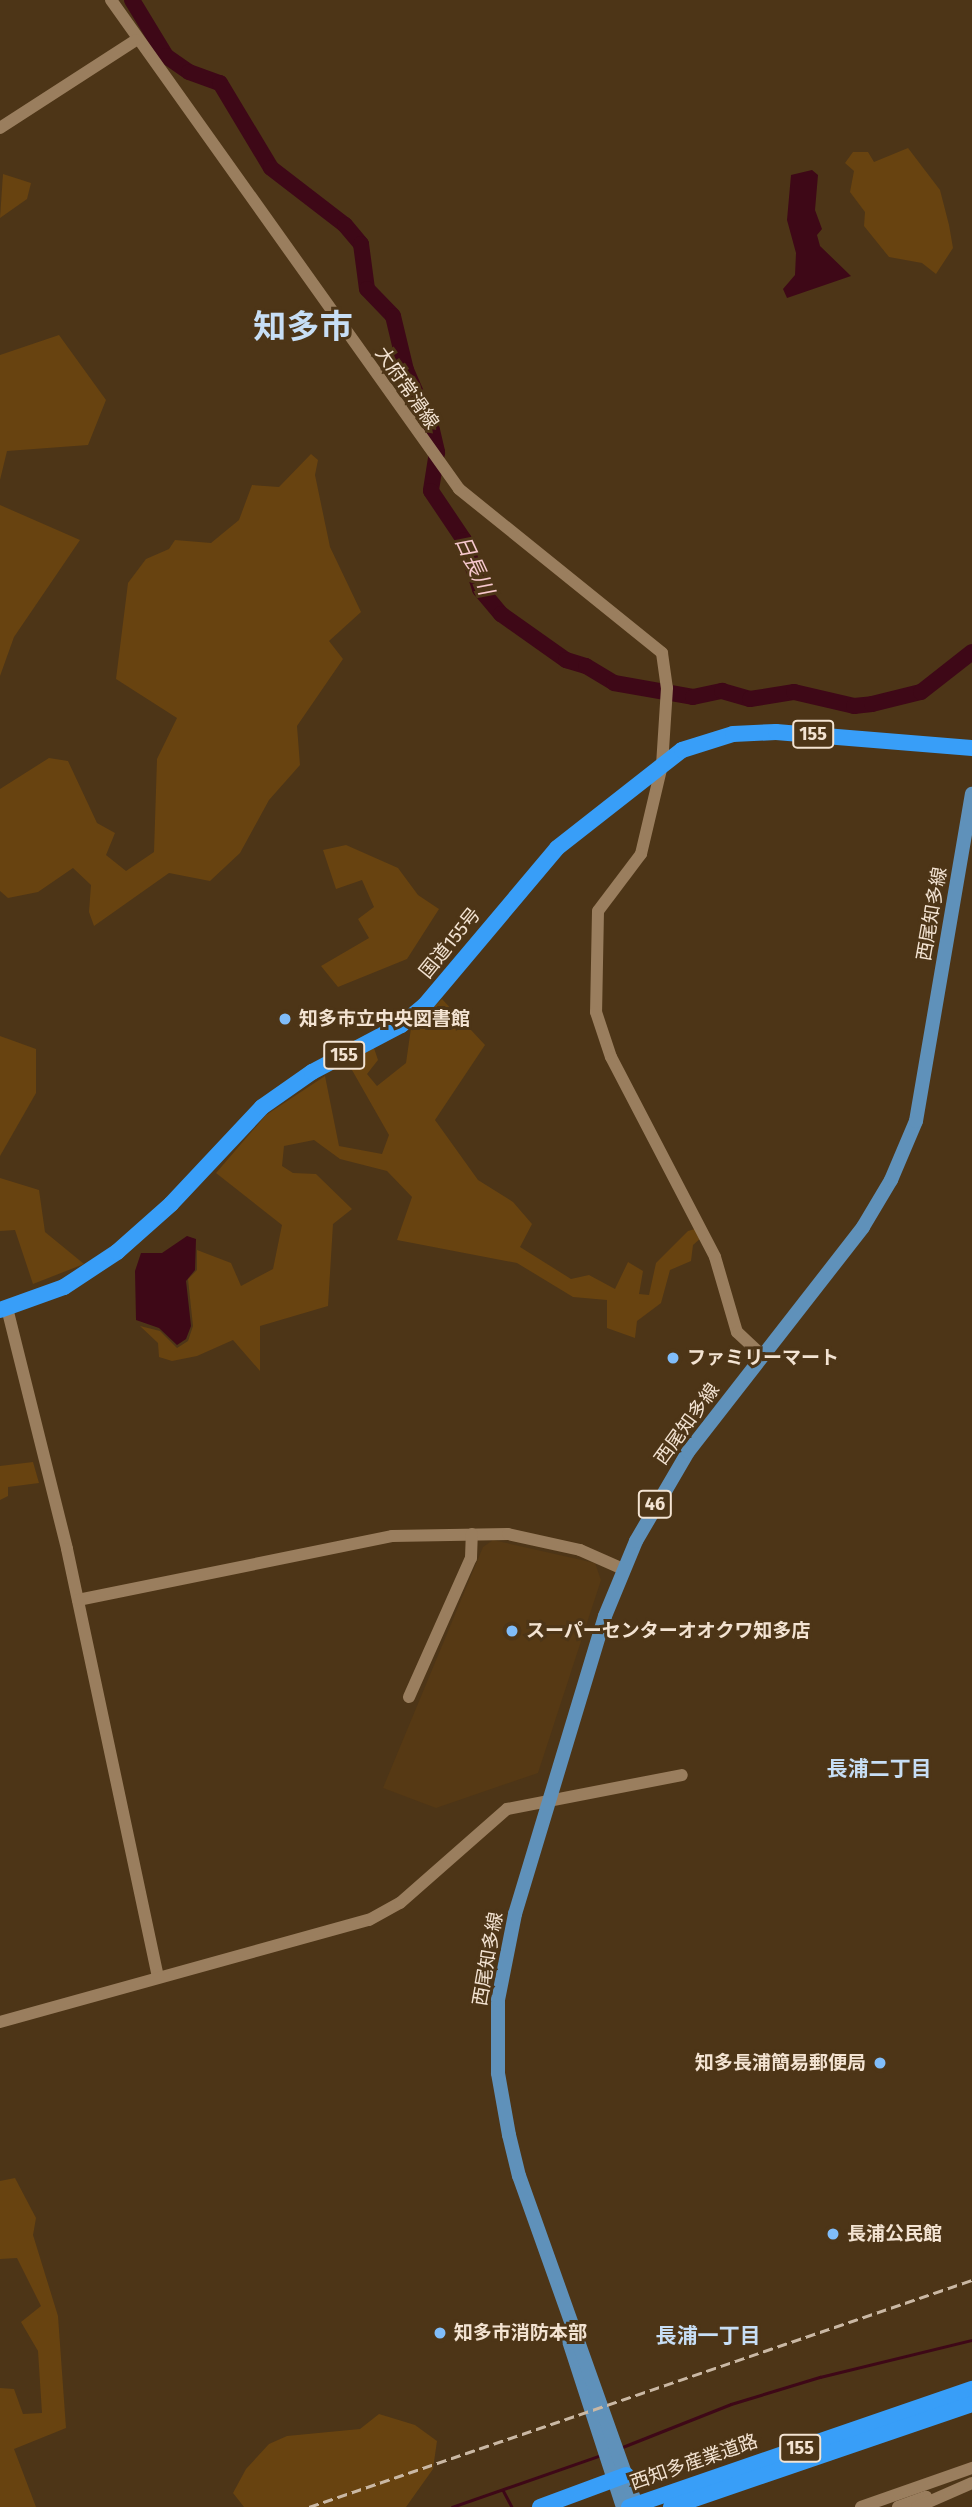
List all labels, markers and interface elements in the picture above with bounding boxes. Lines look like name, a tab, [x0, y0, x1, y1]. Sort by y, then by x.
district label: 知多市	[254, 308, 352, 348]
street label: 大府常滑線	[370, 343, 444, 433]
water label: 日長川	[449, 531, 499, 599]
road number: 155	[792, 720, 834, 748]
street label: 西尾知多線	[913, 865, 951, 963]
street label: 国道155号	[415, 903, 485, 983]
place label: 知多市立中央図書館	[299, 1008, 470, 1030]
marker: 知多市立中央図書館	[277, 1011, 293, 1027]
road number: 155	[323, 1040, 365, 1070]
place label: ファミリーマート	[687, 1347, 839, 1369]
marker: ファミリーマート	[665, 1350, 681, 1366]
street label: 西尾知多線	[650, 1379, 724, 1469]
road number: 46	[638, 1490, 672, 1518]
place label: スーパーセンターオオクワ知多店	[526, 1620, 811, 1642]
marker: スーパーセンターオオクワ知多店	[504, 1623, 520, 1639]
district label: 長浦二丁目	[827, 1756, 931, 1782]
street label: 西尾知多線	[469, 1910, 507, 2008]
place label: 知多長浦簡易郵便局	[695, 2052, 866, 2074]
marker: 知多長浦簡易郵便局	[872, 2055, 888, 2071]
place label: 長浦公民館	[847, 2223, 942, 2245]
marker: 長浦公民館	[825, 2226, 841, 2242]
place label: 知多市消防本部	[454, 2322, 587, 2344]
district label: 長浦一丁目	[656, 2323, 760, 2349]
marker: 知多市消防本部	[432, 2325, 448, 2341]
street label: 西知多産業道路	[627, 2430, 761, 2494]
road number: 155	[779, 2434, 821, 2462]

